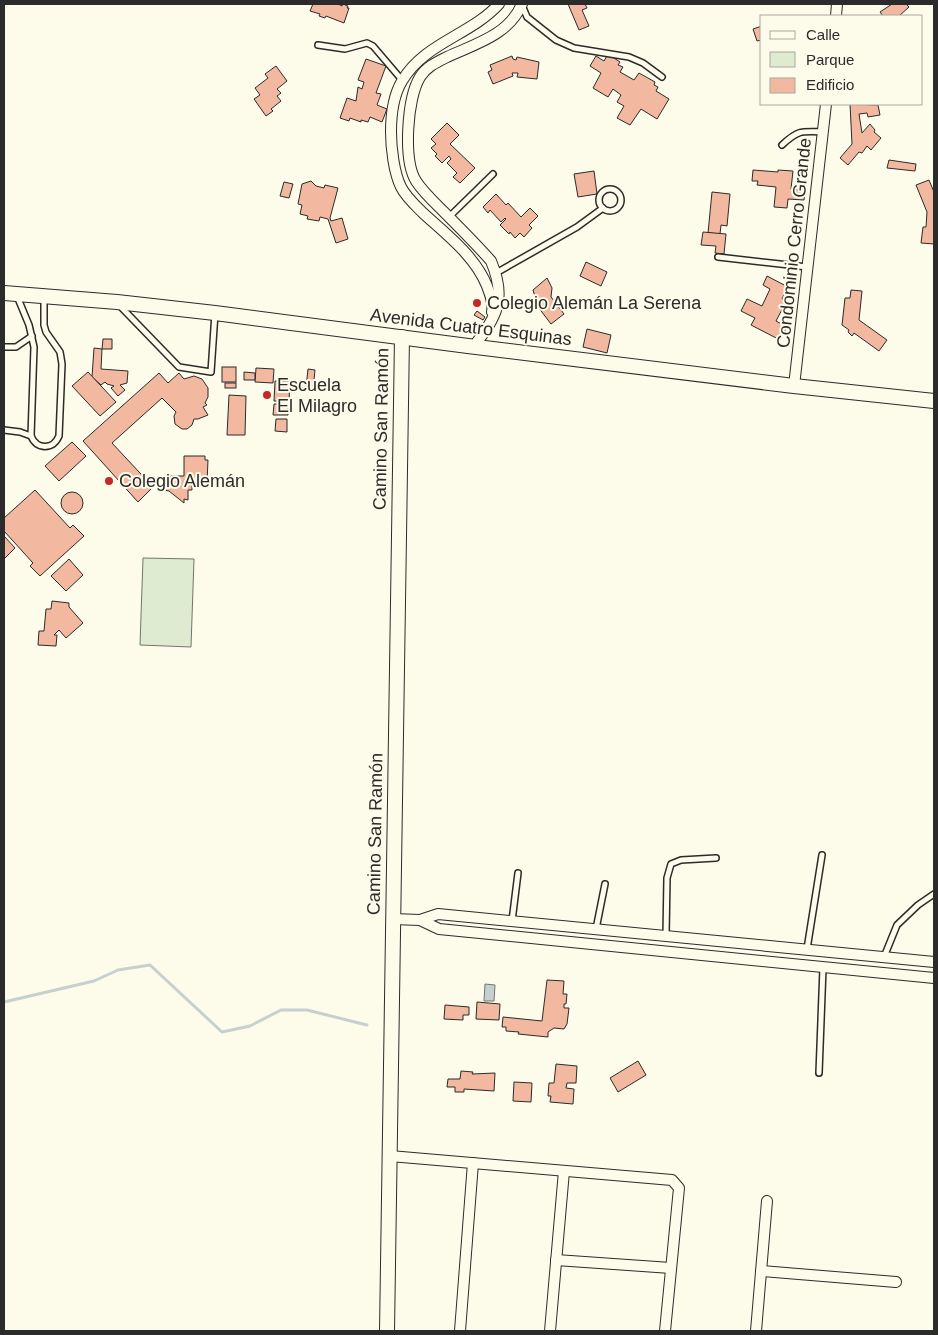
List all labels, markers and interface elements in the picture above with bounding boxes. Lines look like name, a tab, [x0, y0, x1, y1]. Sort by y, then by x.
legend	[760, 15, 923, 105]
text: Calle	[806, 26, 840, 43]
text: Parque	[806, 51, 854, 68]
text: Edificio	[806, 76, 854, 93]
street label: Condominio Cerro Grande	[773, 137, 815, 349]
place label: Colegio Alemán La Serena	[487, 293, 702, 313]
marker: Colegio Alemán La Serena	[471, 297, 483, 309]
street label: Avenida Cuatro Esquinas	[369, 305, 573, 349]
street label: Camino San Ramón	[370, 348, 392, 510]
place label: Escuela El Milagro	[277, 375, 357, 416]
marker: Escuela El Milagro	[261, 389, 273, 401]
place label: Colegio Alemán	[119, 471, 245, 491]
marker: Colegio Alemán	[103, 475, 115, 487]
street label: Camino San Ramón	[364, 753, 386, 915]

